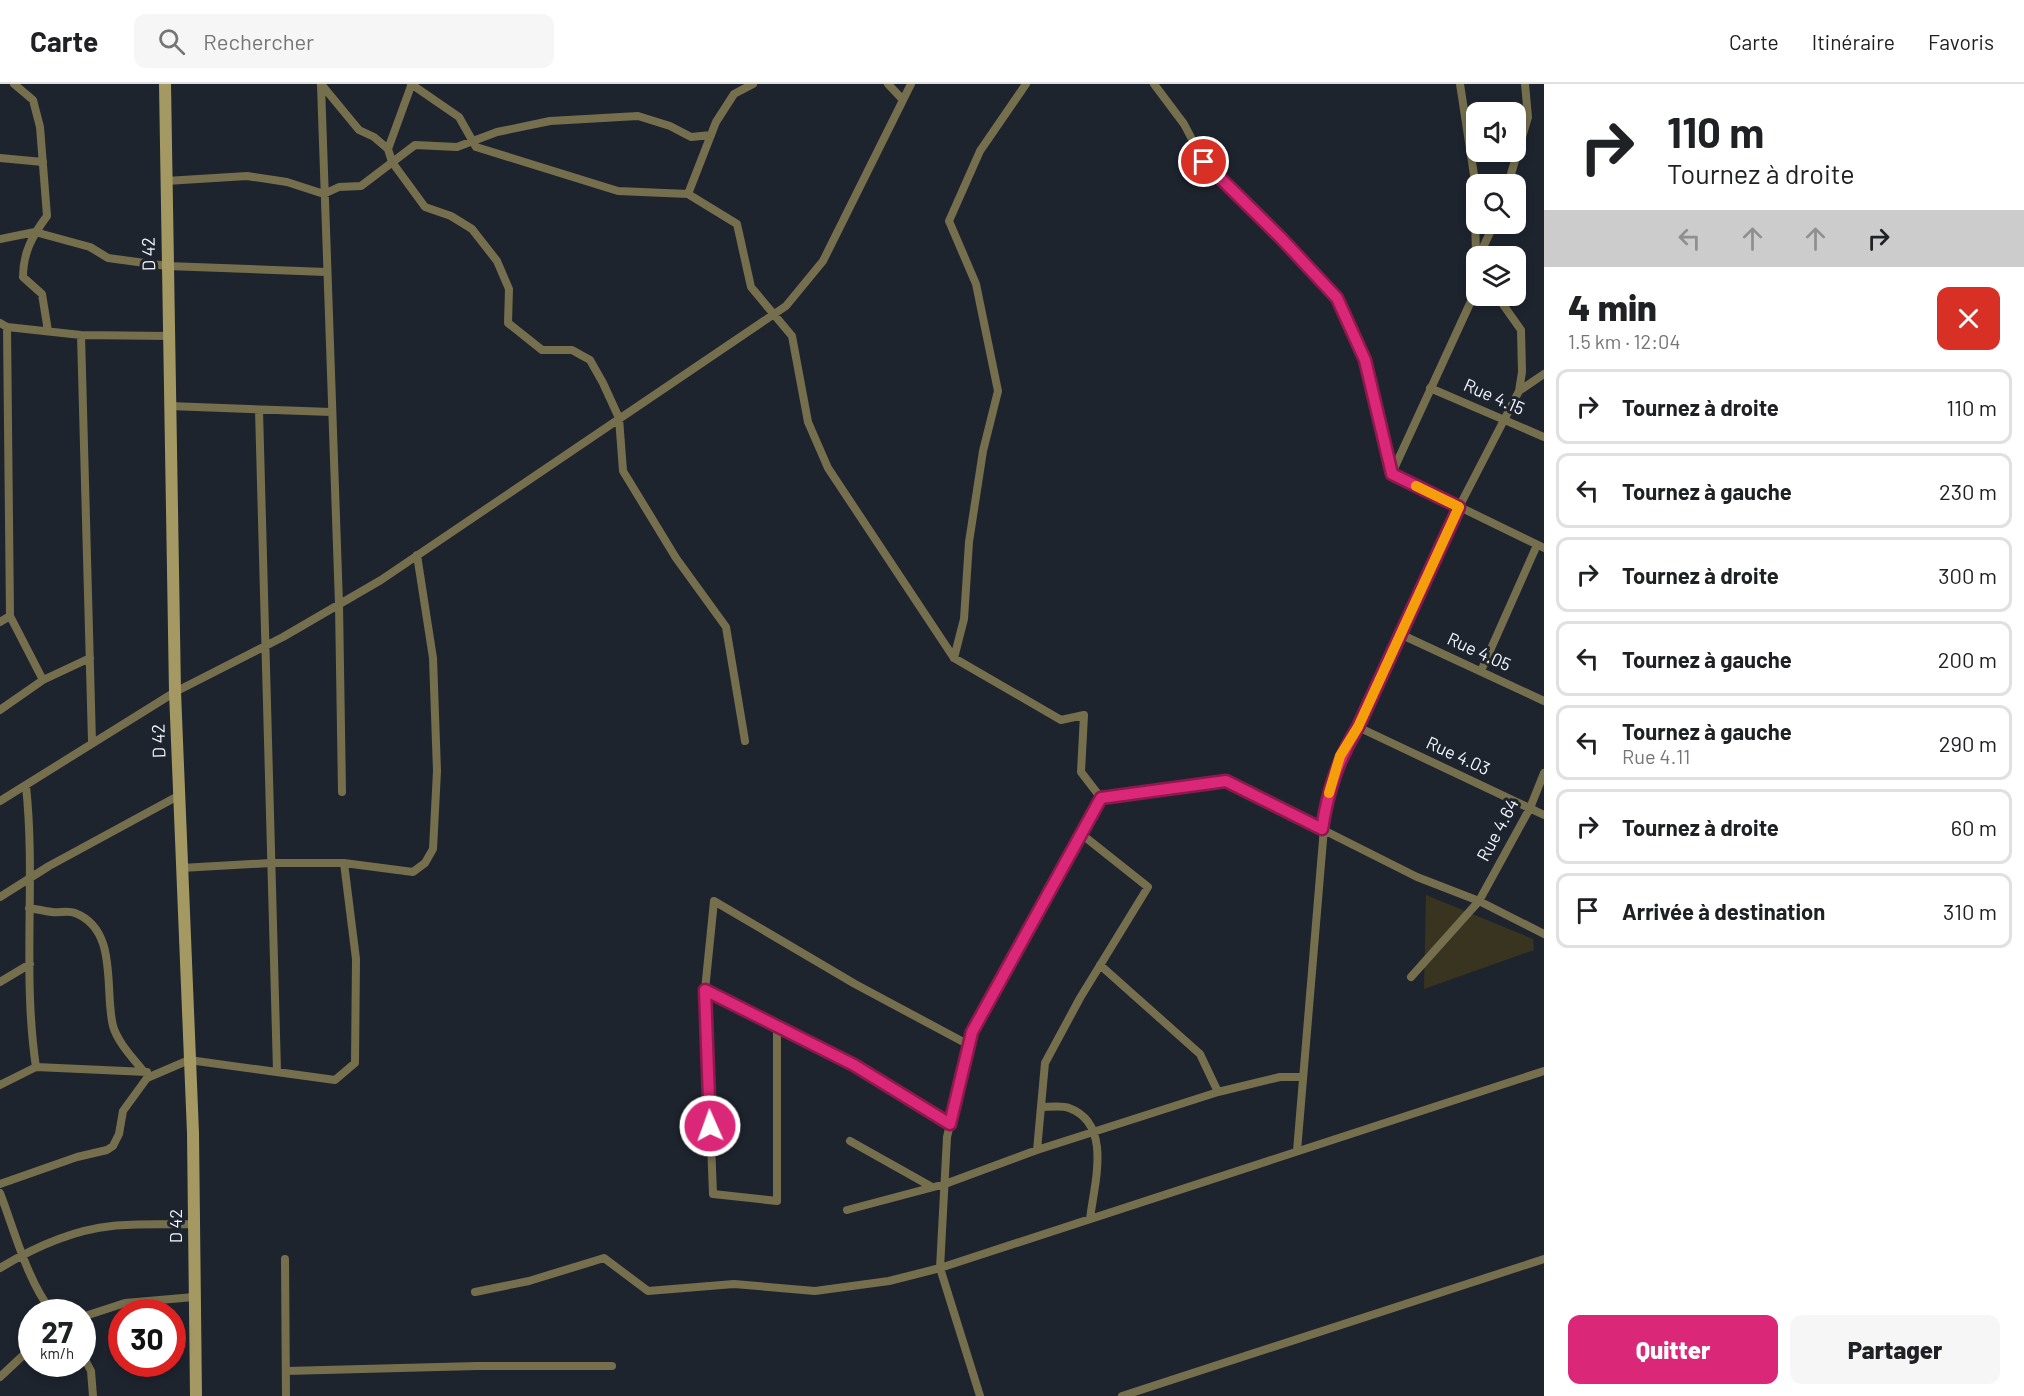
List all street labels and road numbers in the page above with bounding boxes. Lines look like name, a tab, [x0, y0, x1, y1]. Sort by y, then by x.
street label: D 42	[137, 237, 159, 271]
street label: Rue 4.15	[1461, 373, 1528, 419]
street label: Rue 4.05	[1444, 627, 1515, 675]
street label: D 42	[146, 724, 170, 759]
street label: Rue 4.03	[1423, 731, 1494, 779]
street label: Rue 4.64	[1471, 794, 1523, 865]
street label: D 42	[164, 1209, 186, 1243]

